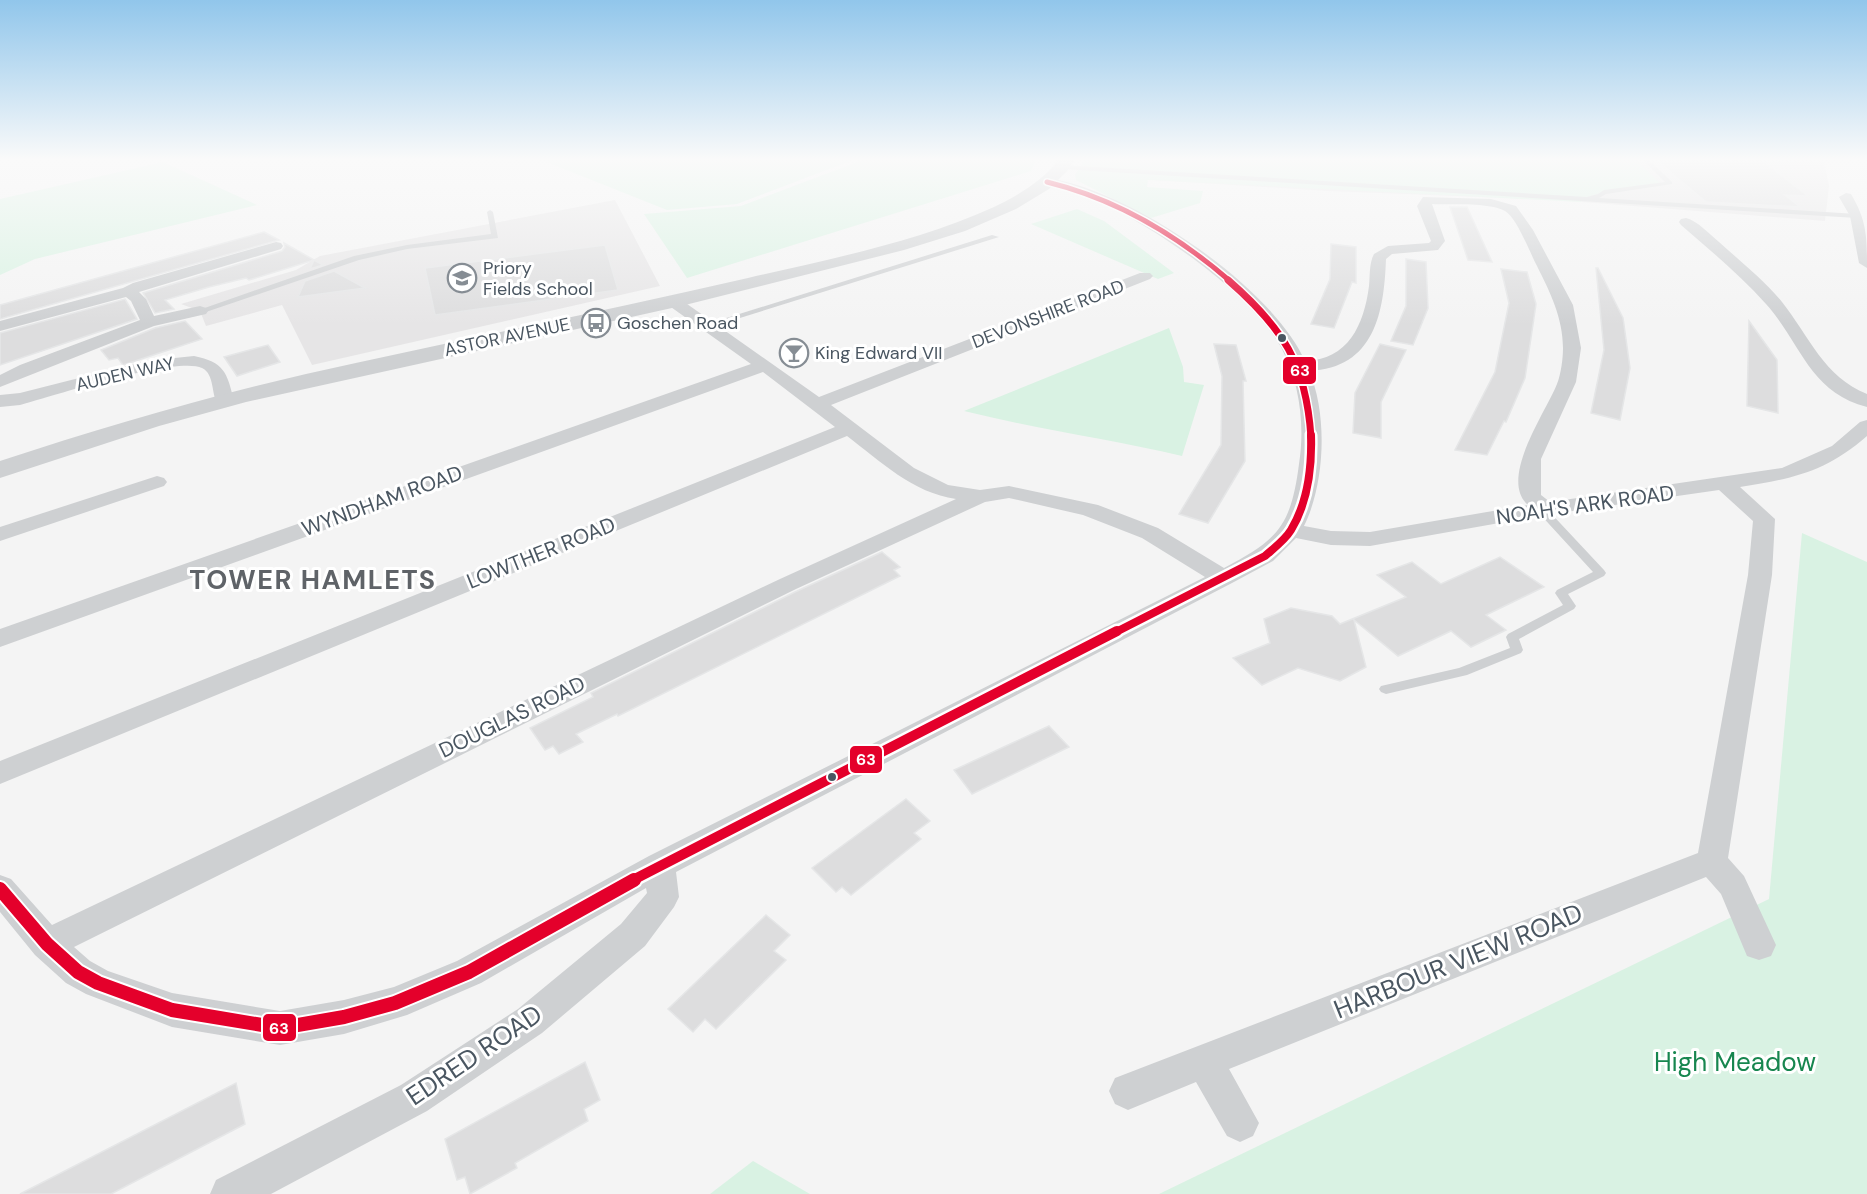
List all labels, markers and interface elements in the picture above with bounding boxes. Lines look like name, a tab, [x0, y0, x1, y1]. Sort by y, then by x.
place label: Priory Fields School	[483, 256, 593, 301]
school or university icon: Priory Fields School	[446, 262, 478, 294]
street label: DEVONSHIRE ROAD	[968, 274, 1128, 354]
bus stop icon: Goschen Road	[580, 307, 612, 339]
place label: Goschen Road	[617, 311, 738, 335]
street label: ASTOR AVENUE	[442, 312, 572, 362]
unlabelled marker	[1276, 332, 1288, 344]
bar icon: King Edward VII	[778, 337, 810, 369]
place label: King Edward VII	[815, 341, 943, 365]
street label: AUDEN WAY	[73, 351, 177, 397]
line badge: 63	[1282, 356, 1317, 385]
text: 63	[1290, 360, 1310, 381]
street label: WYNDHAM ROAD	[298, 459, 466, 543]
street label: NOAH'S ARK ROAD	[1494, 479, 1676, 531]
street label: LOWTHER ROAD	[463, 510, 619, 596]
district label: TOWER HAMLETS	[189, 562, 437, 597]
street label: DOUGLAS ROAD	[434, 670, 590, 764]
line badge: 63	[849, 745, 883, 774]
text: 63	[856, 749, 876, 770]
unlabelled marker	[826, 771, 838, 783]
street label: HARBOUR VIEW ROAD	[1329, 896, 1587, 1026]
street label: EDRED ROAD	[399, 997, 549, 1113]
line badge: 63	[262, 1013, 297, 1042]
text: 63	[269, 1018, 289, 1039]
park label: High Meadow	[1654, 1045, 1816, 1079]

